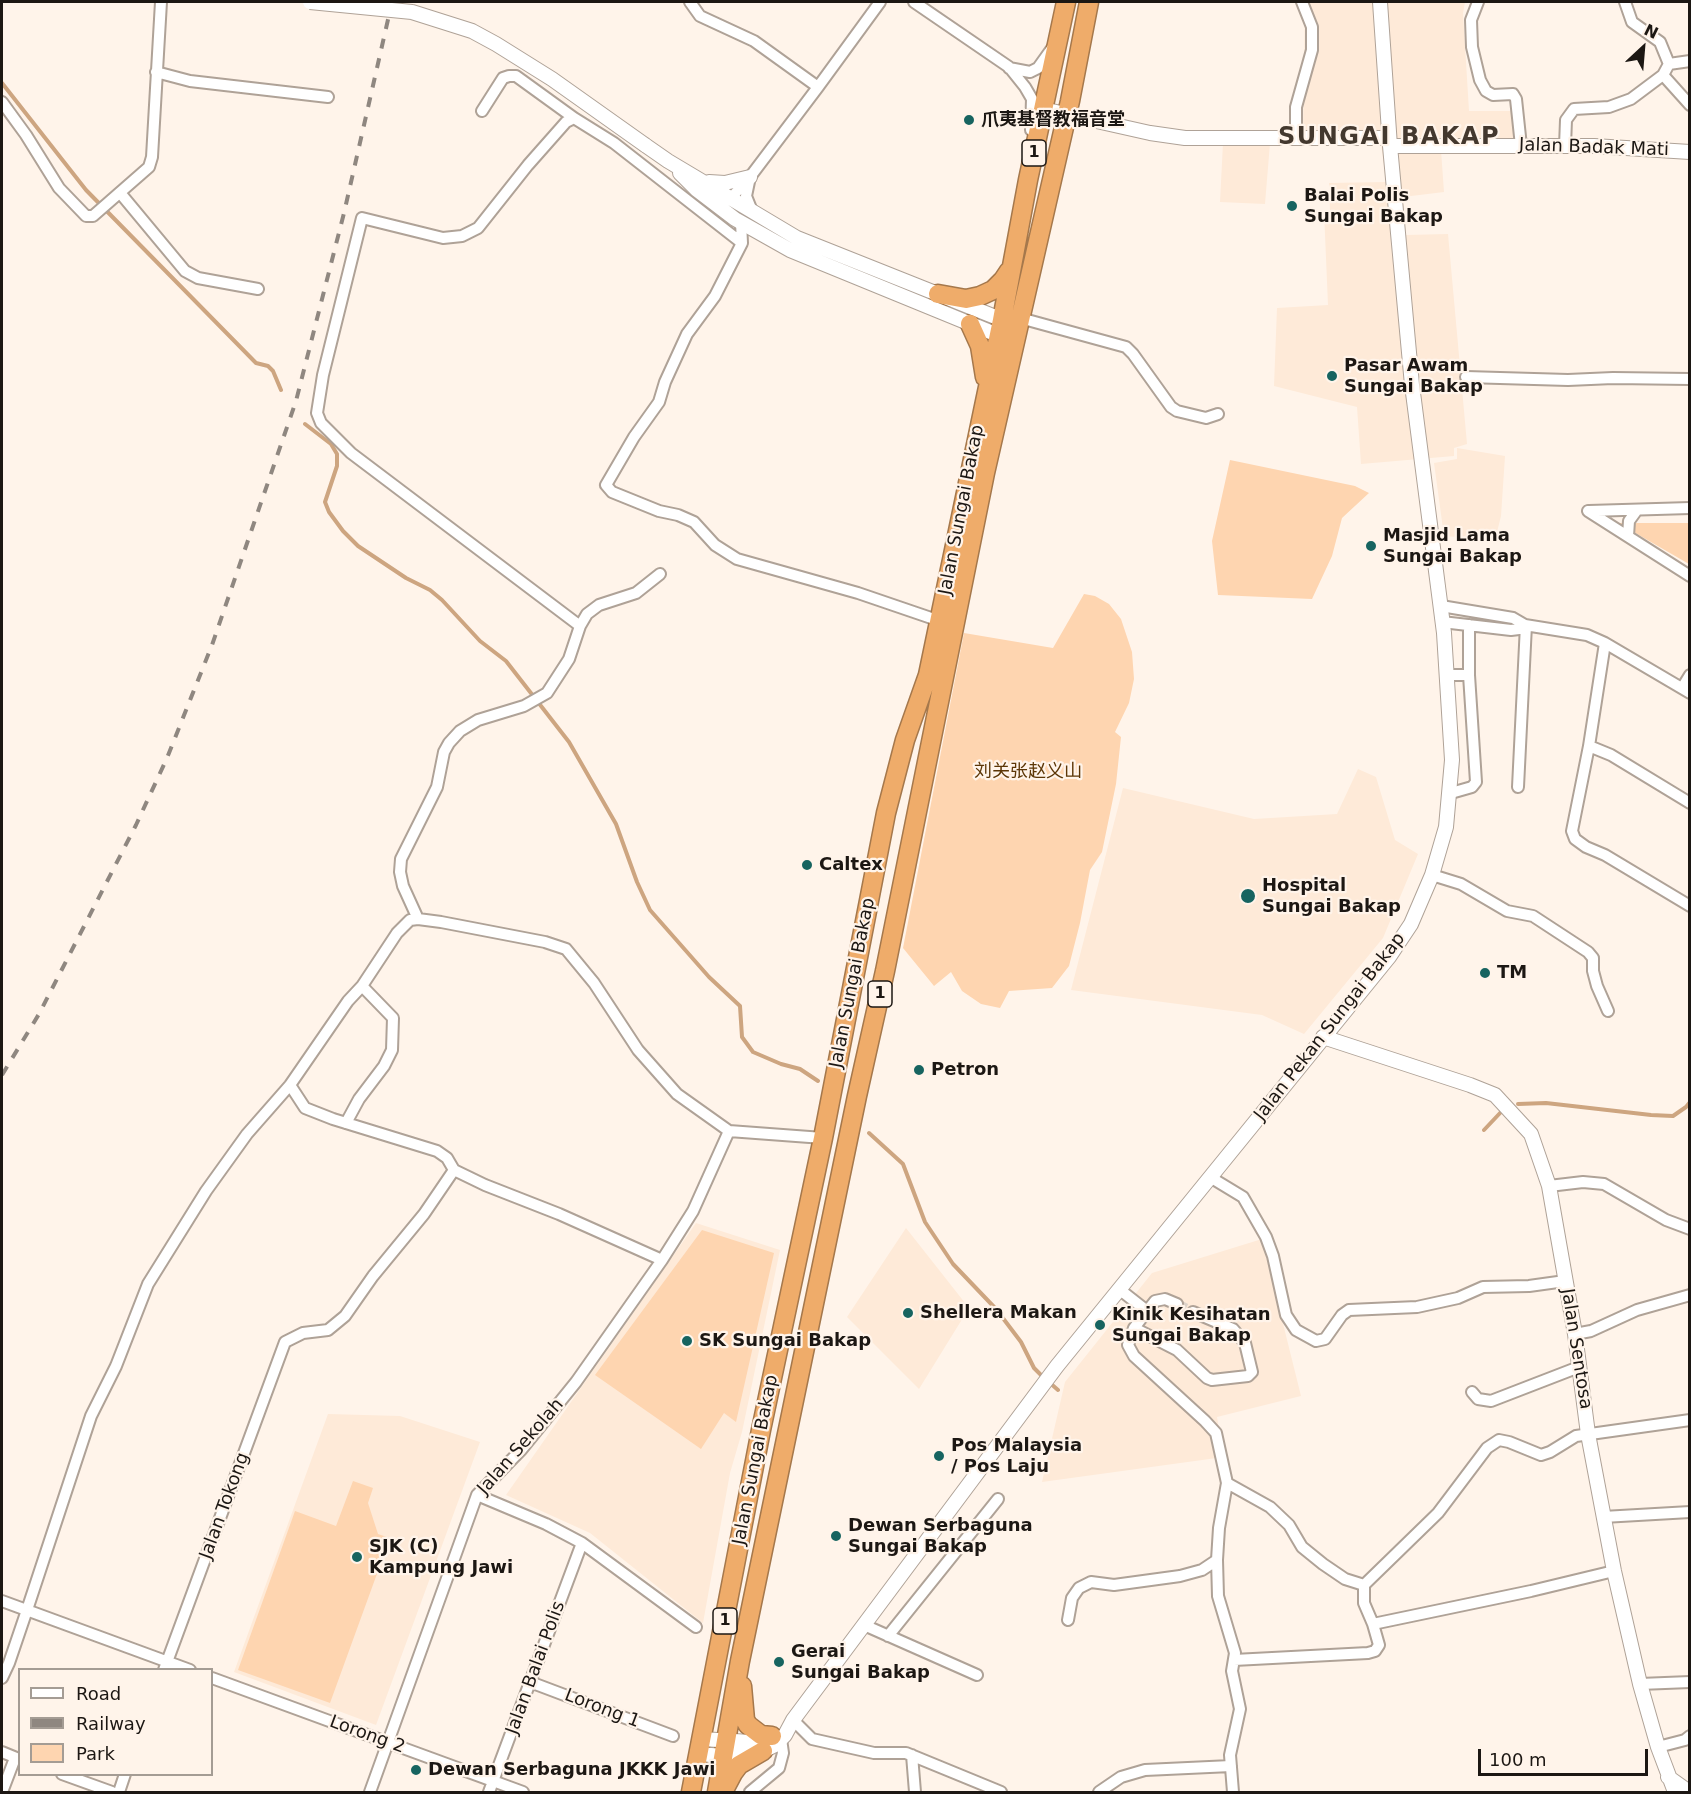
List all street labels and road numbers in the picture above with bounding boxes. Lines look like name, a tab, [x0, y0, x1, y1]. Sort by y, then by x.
street label: Jalan Badak Mati	[1519, 135, 1669, 161]
road number: 1	[1022, 140, 1046, 166]
street label: Jalan Sungai Bakap	[935, 423, 989, 597]
street label: Jalan Sungai Bakap	[826, 896, 880, 1070]
street label: Jalan Pekan Sungai Bakap	[1250, 929, 1410, 1125]
road number: 1	[868, 981, 892, 1007]
street label: Jalan Sentosa	[1556, 1287, 1596, 1411]
street label: Jalan Sungai Bakap	[729, 1373, 783, 1547]
street label: Jalan Sekolah	[473, 1395, 569, 1499]
street label: Jalan Tokong	[196, 1450, 254, 1562]
street label: Jalan Balai Polis	[502, 1598, 570, 1738]
road number: 1	[713, 1608, 737, 1634]
street label: Lorong 1	[561, 1685, 643, 1733]
street label: Lorong 2	[326, 1711, 408, 1759]

